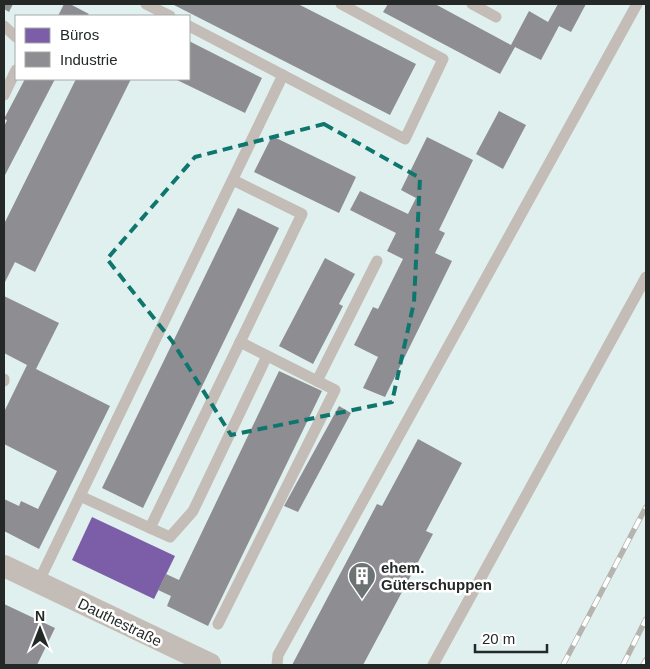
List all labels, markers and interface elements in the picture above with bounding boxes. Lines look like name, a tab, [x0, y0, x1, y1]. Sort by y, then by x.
legend	[15, 15, 190, 80]
text: Büros	[60, 26, 99, 43]
text: Industrie	[60, 51, 118, 68]
place label: ehem. Güterschuppen	[381, 559, 492, 593]
building icon: ehem. Güterschuppen	[347, 561, 377, 600]
street label: Dauthestraße	[75, 594, 165, 650]
north arrow	[15, 604, 65, 654]
text: N	[35, 608, 45, 624]
scale bar	[475, 622, 548, 654]
text: 20 m	[482, 630, 515, 647]

